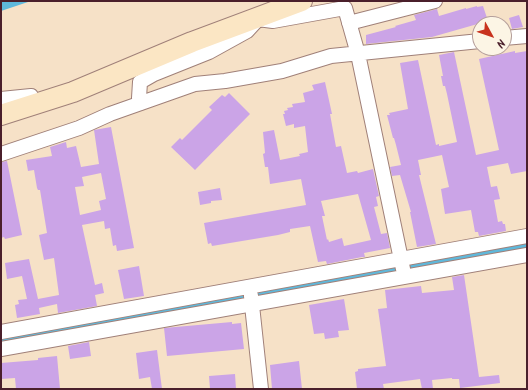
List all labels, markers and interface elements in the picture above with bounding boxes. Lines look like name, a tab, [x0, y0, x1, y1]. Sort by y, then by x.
north arrow	[472, 16, 512, 56]
text: N	[491, 35, 510, 52]

